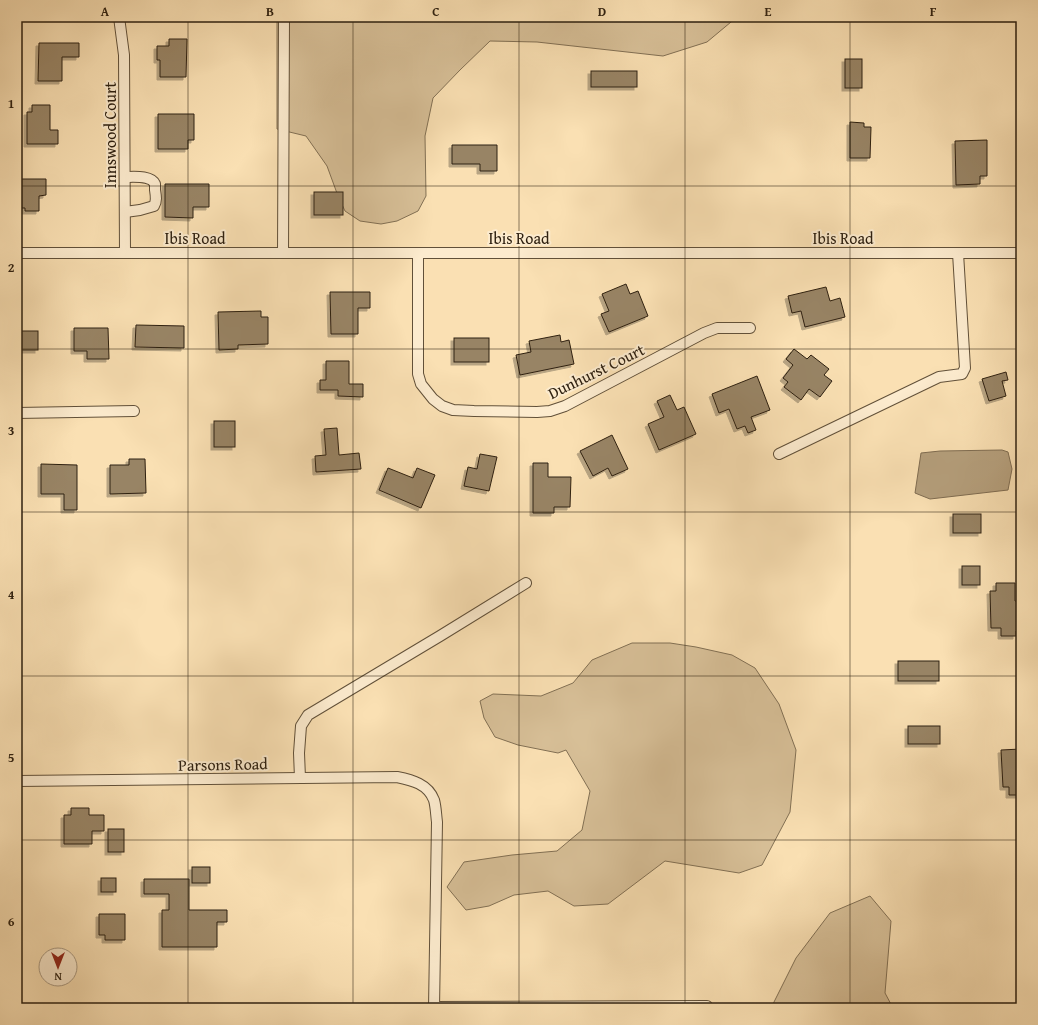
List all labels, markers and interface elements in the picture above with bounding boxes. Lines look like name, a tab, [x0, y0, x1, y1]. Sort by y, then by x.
text: A	[101, 2, 110, 21]
text: B	[266, 2, 274, 21]
text: C	[432, 2, 440, 21]
text: D	[598, 2, 606, 21]
text: E	[765, 2, 772, 21]
text: F	[930, 2, 937, 21]
street label: Innswood Court	[98, 81, 122, 188]
text: 1	[8, 94, 14, 113]
street label: Ibis Road	[164, 226, 226, 250]
street label: Ibis Road	[488, 226, 550, 250]
street label: Ibis Road	[812, 226, 874, 250]
text: 2	[8, 258, 15, 277]
street label: Dunhurst Court	[544, 337, 649, 405]
text: 3	[8, 421, 14, 440]
text: 4	[8, 585, 15, 604]
text: 5	[8, 748, 15, 767]
street label: Parsons Road	[178, 751, 268, 777]
text: 6	[8, 912, 15, 931]
north arrow	[38, 947, 78, 987]
text: N	[54, 969, 62, 985]

